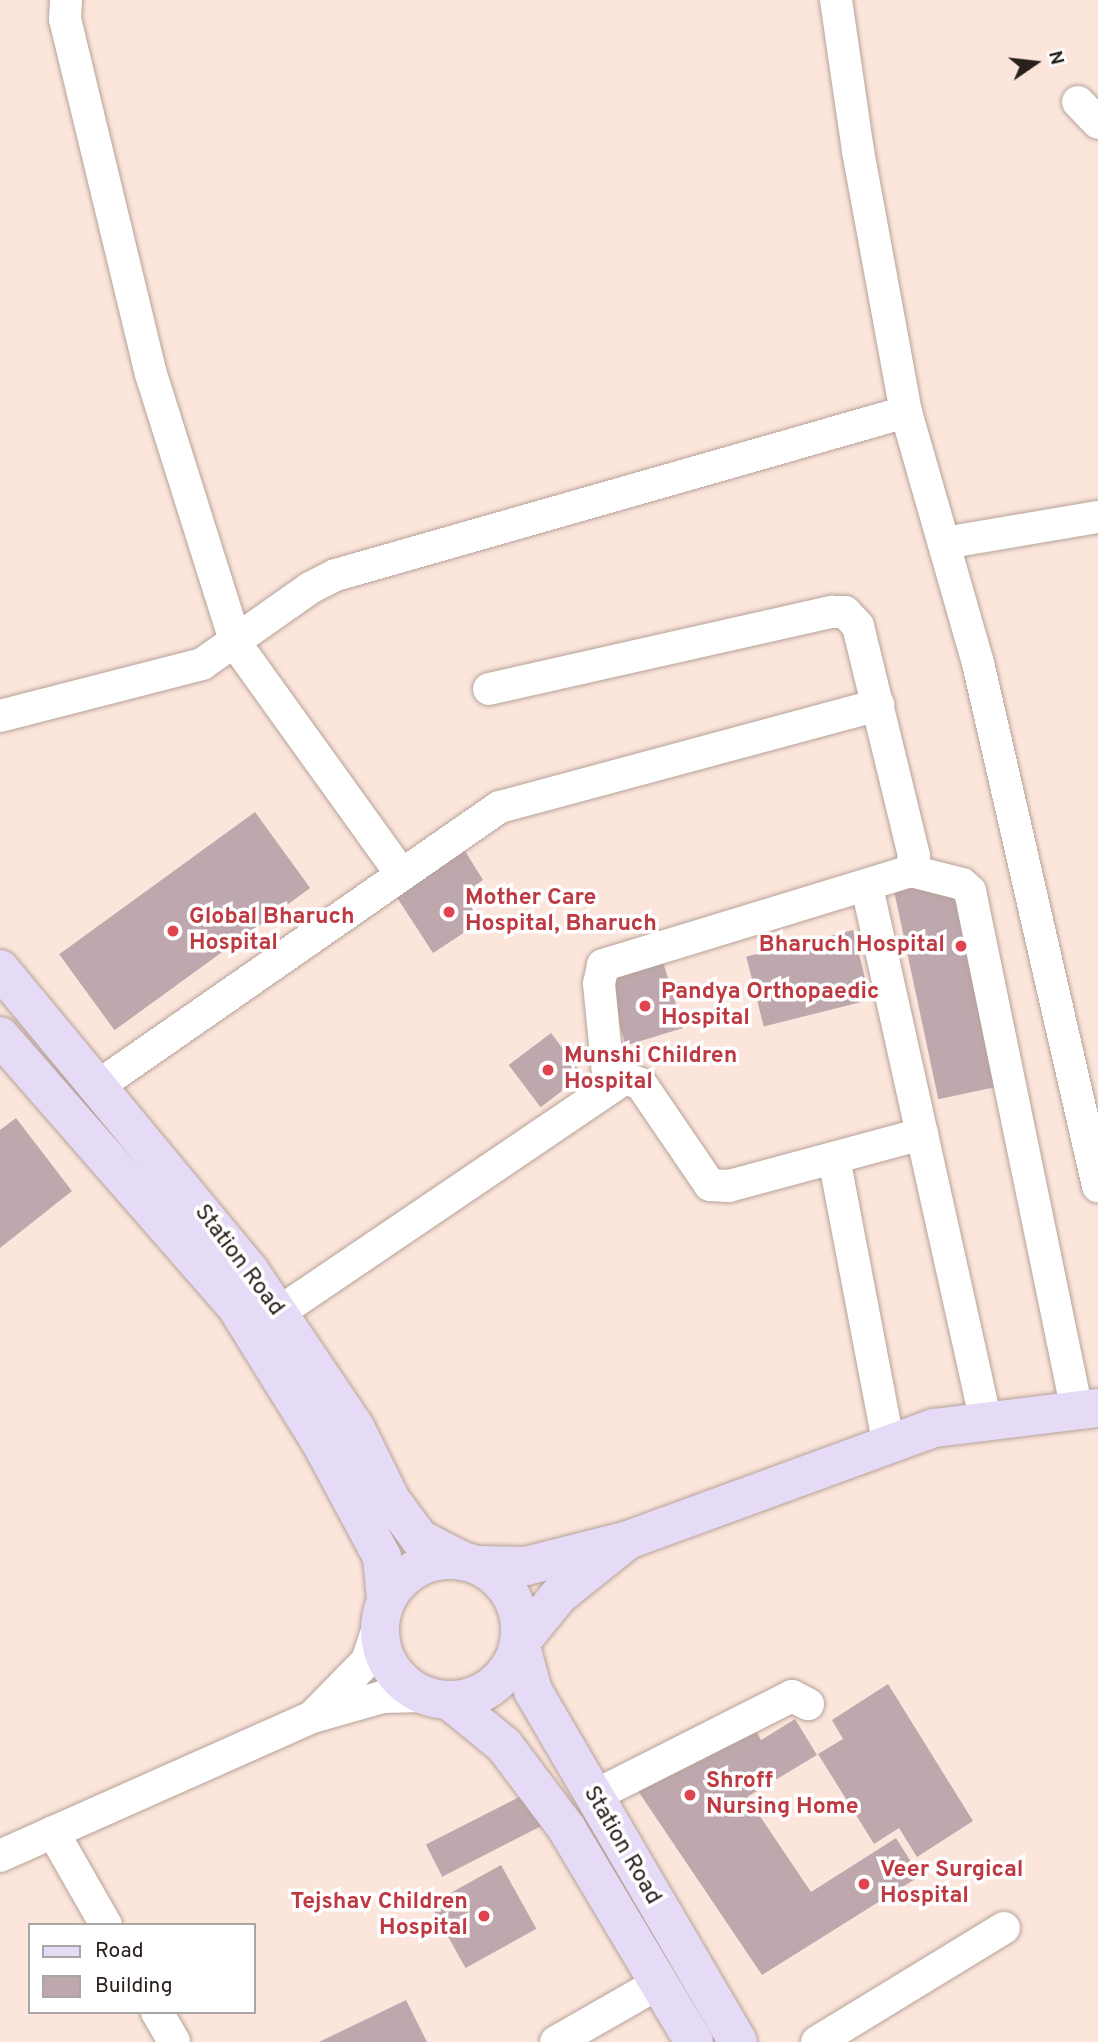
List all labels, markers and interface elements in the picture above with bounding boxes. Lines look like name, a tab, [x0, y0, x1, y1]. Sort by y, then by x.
north arrow	[1000, 28, 1070, 98]
text: N	[1042, 48, 1069, 67]
place label: Mother Care Hospital, Bharuch	[465, 885, 657, 939]
marker: Mother Care Hospital, Bharuch	[439, 902, 459, 922]
place label: Global Bharuch Hospital	[189, 904, 355, 958]
marker: Global Bharuch Hospital	[163, 921, 183, 941]
place label: Bharuch Hospital	[759, 932, 945, 960]
marker: Bharuch Hospital	[951, 936, 971, 956]
place label: Pandya Orthopaedic Hospital	[661, 979, 879, 1033]
marker: Pandya Orthopaedic Hospital	[635, 996, 655, 1016]
place label: Munshi Children Hospital	[564, 1043, 737, 1097]
marker: Munshi Children Hospital	[538, 1060, 558, 1080]
street label: Station Road	[187, 1200, 289, 1322]
place label: Shroff Nursing Home	[706, 1768, 859, 1822]
street label: Station Road	[576, 1782, 666, 1910]
marker: Shroff Nursing Home	[680, 1785, 700, 1805]
place label: Veer Surgical Hospital	[880, 1857, 1023, 1911]
marker: Veer Surgical Hospital	[854, 1874, 874, 1894]
place label: Tejshav Children Hospital	[290, 1889, 468, 1943]
marker: Tejshav Children Hospital	[474, 1906, 494, 1926]
legend	[28, 1923, 256, 2014]
text: Road	[95, 1938, 144, 1965]
text: Building	[95, 1973, 173, 2000]

